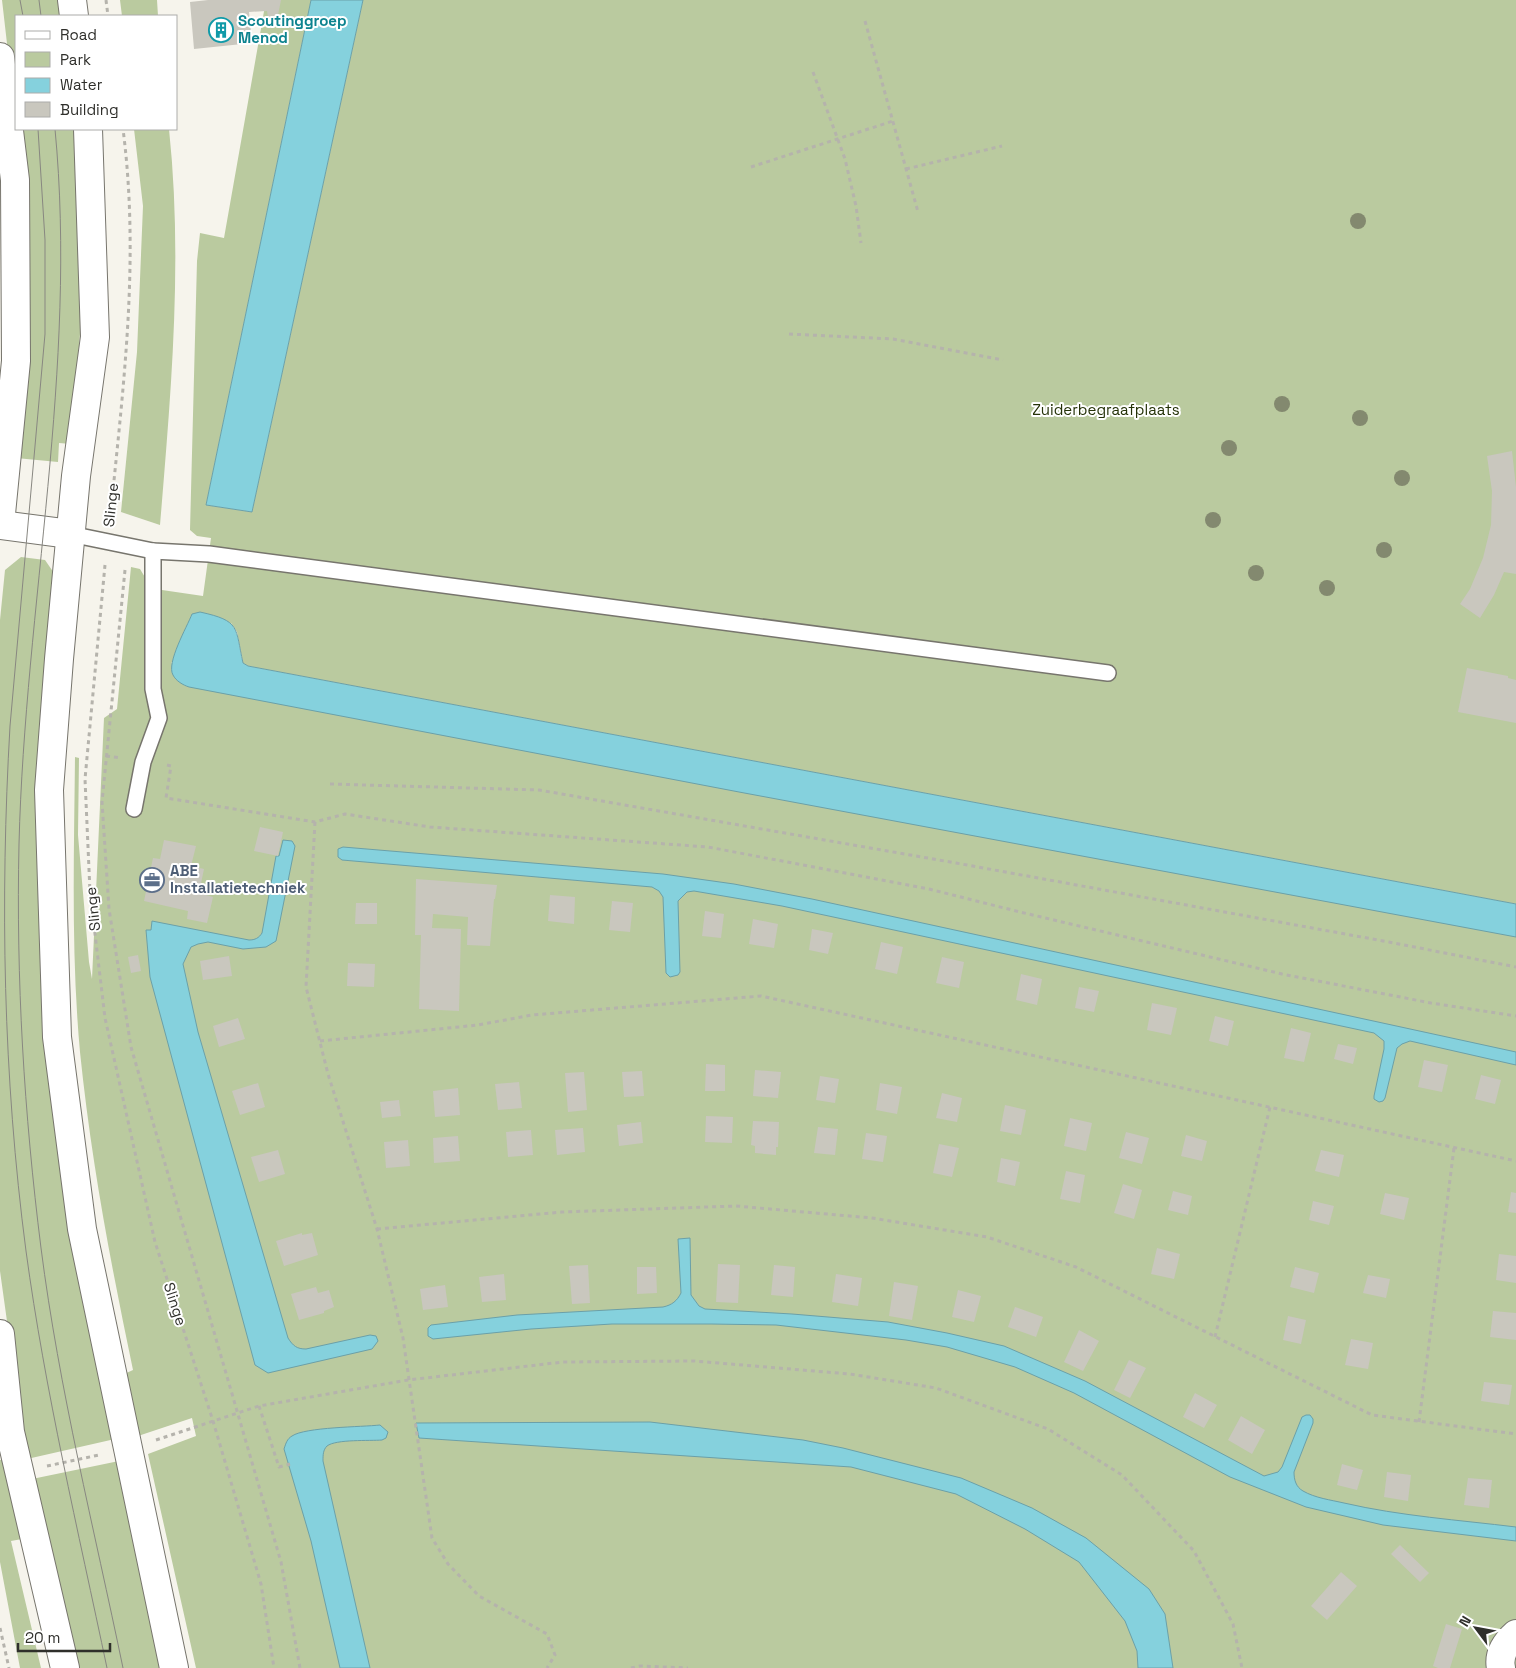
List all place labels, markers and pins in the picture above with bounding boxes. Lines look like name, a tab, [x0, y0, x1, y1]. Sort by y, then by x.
place label: Scoutinggroep Menod	[238, 11, 347, 47]
building icon: Scoutinggroep Menod	[208, 17, 234, 43]
place label: ABE Installatietechniek	[170, 861, 306, 897]
office icon: ABE Installatietechniek	[139, 867, 165, 893]

